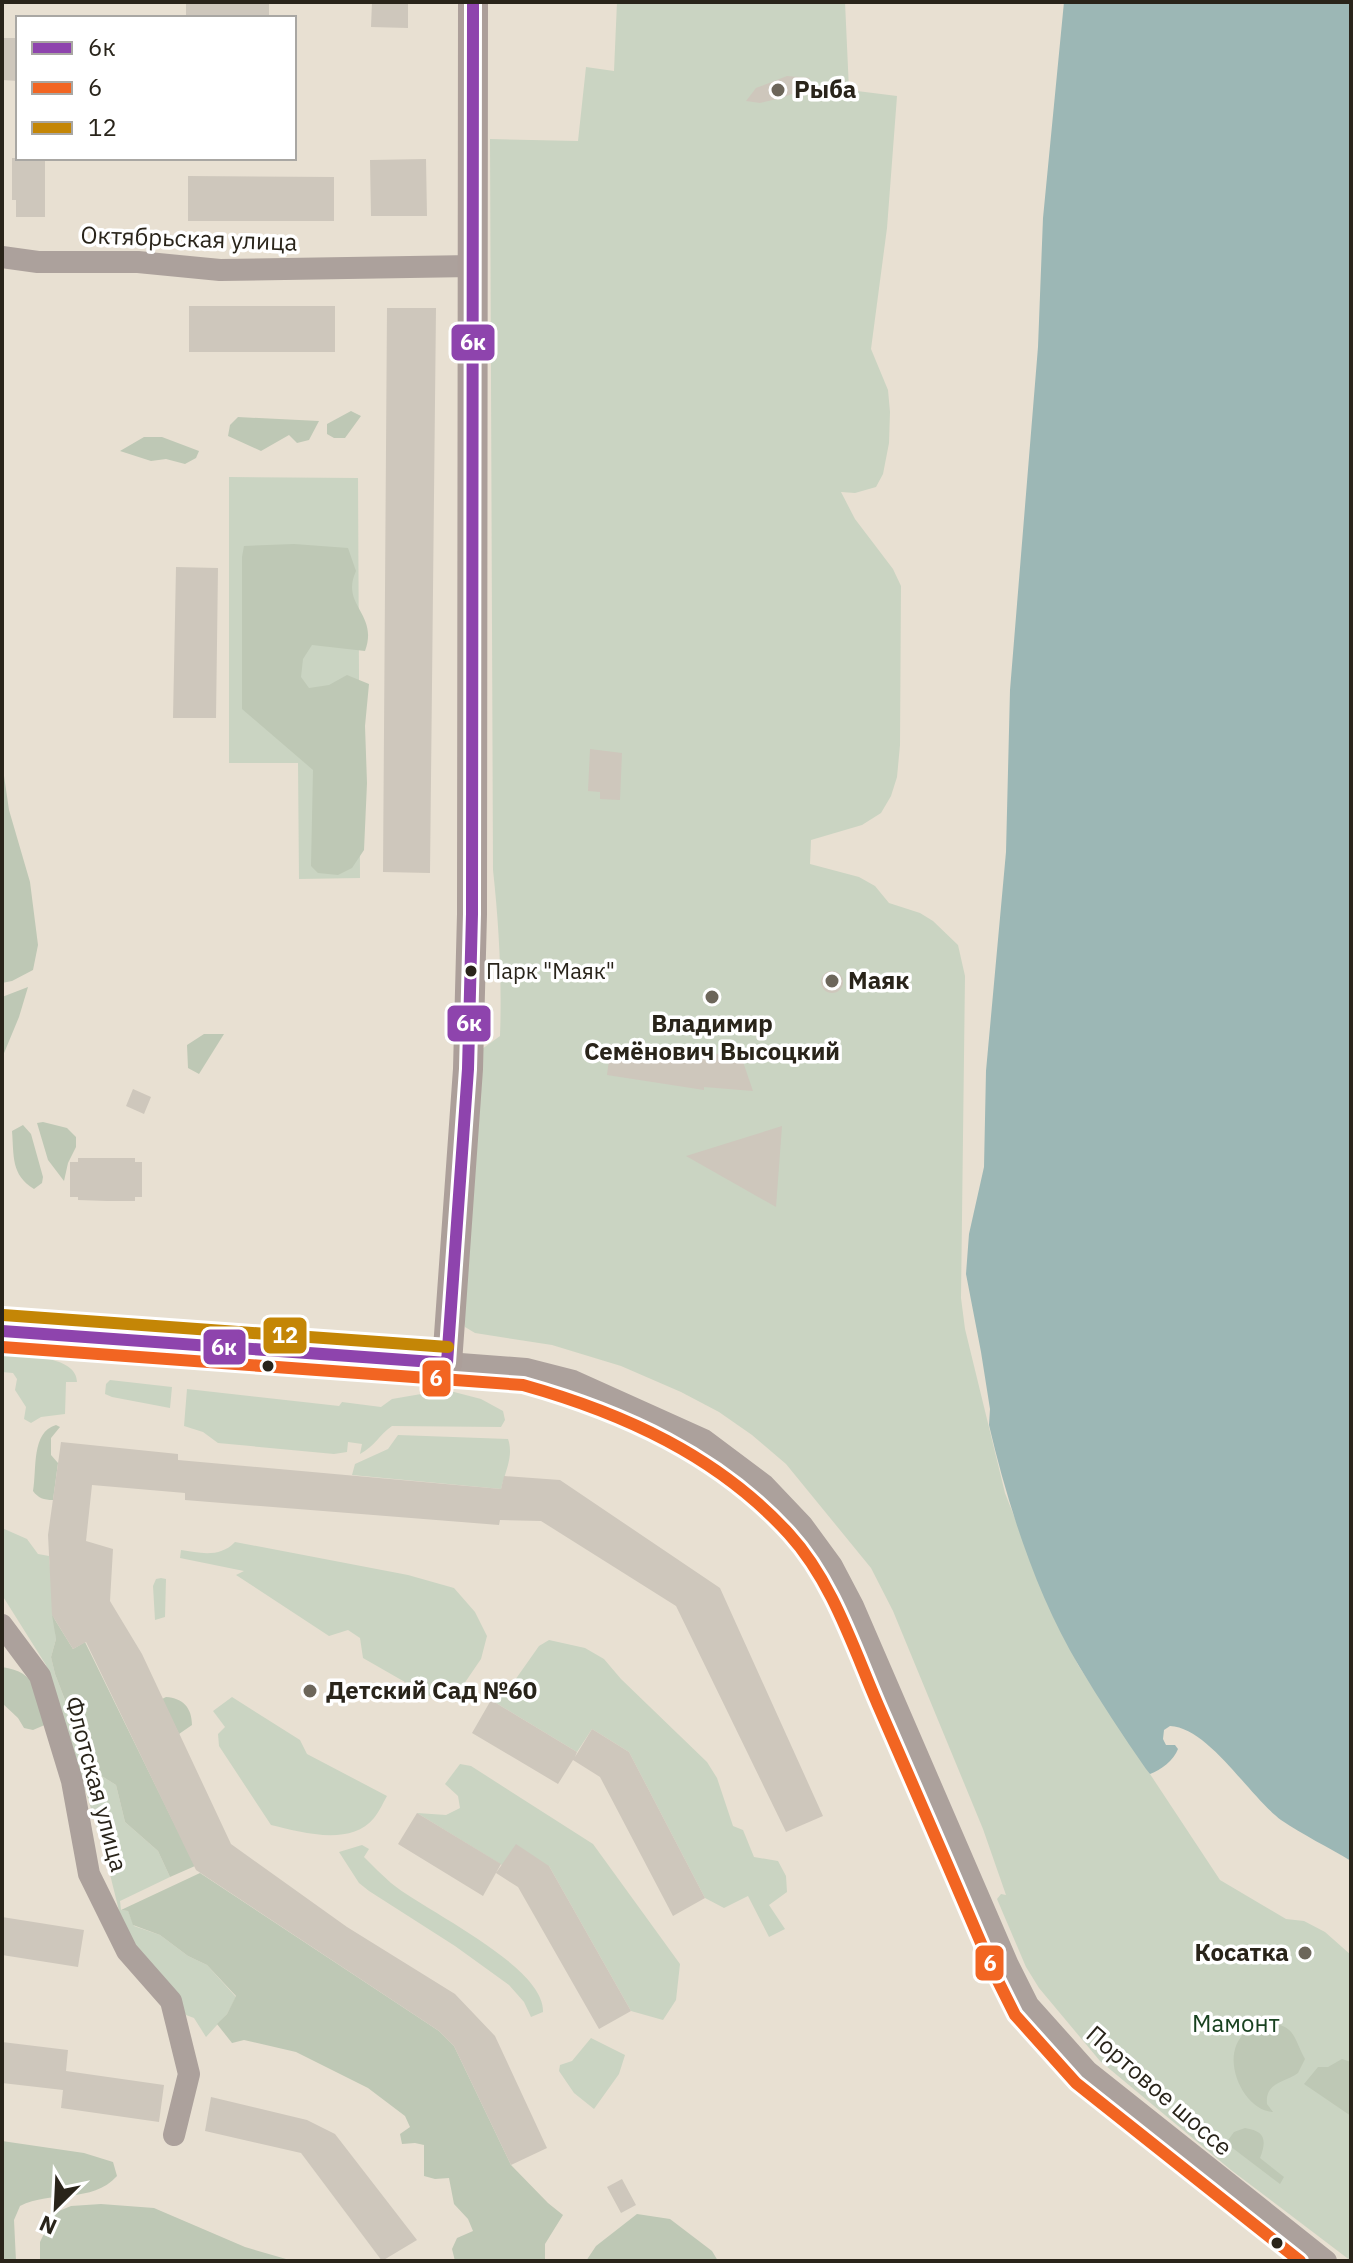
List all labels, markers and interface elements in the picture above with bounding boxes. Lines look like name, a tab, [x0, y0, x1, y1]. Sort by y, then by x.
legend	[16, 16, 296, 160]
text: 6к	[88, 31, 116, 63]
text: 6	[88, 71, 102, 103]
place label: Рыба	[794, 73, 856, 105]
marker: Рыба	[769, 81, 787, 99]
text: 12	[88, 111, 117, 143]
street label: Октябрьская улица	[80, 218, 298, 258]
line badge: 6к	[450, 323, 496, 362]
text: 6к	[460, 327, 486, 356]
place label: Парк "Маяк"	[486, 956, 615, 985]
marker: Парк "Маяк"	[463, 963, 479, 979]
place label: Маяк	[848, 964, 910, 996]
marker: Маяк	[823, 972, 841, 990]
marker: Владимир Семёнович Высоцкий	[703, 988, 721, 1006]
line badge: 6к	[446, 1004, 492, 1043]
place label: Владимир Семёнович Высоцкий	[584, 1007, 840, 1067]
text: 6к	[456, 1008, 482, 1037]
line badge: 12	[262, 1316, 308, 1355]
text: 12	[272, 1320, 298, 1349]
line badge: 6к	[202, 1328, 247, 1366]
text: 6к	[211, 1332, 237, 1361]
unlabelled marker	[260, 1358, 276, 1374]
line badge: 6	[421, 1359, 452, 1398]
text: 6	[429, 1363, 443, 1392]
place label: Детский Сад №60	[326, 1674, 537, 1706]
marker: Детский Сад №60	[301, 1682, 319, 1700]
street label: Флотская улица	[58, 1692, 136, 1875]
place label: Косатка	[1194, 1936, 1289, 1968]
line badge: 6	[974, 1944, 1005, 1982]
marker: Косатка	[1296, 1944, 1314, 1962]
text: 6	[983, 1948, 997, 1977]
park label: Мамонт	[1192, 2007, 1280, 2039]
street label: Портовое шоссе	[1080, 2018, 1239, 2163]
north arrow	[16, 2167, 96, 2247]
text: N	[34, 2209, 61, 2242]
unlabelled marker	[1269, 2235, 1285, 2251]

